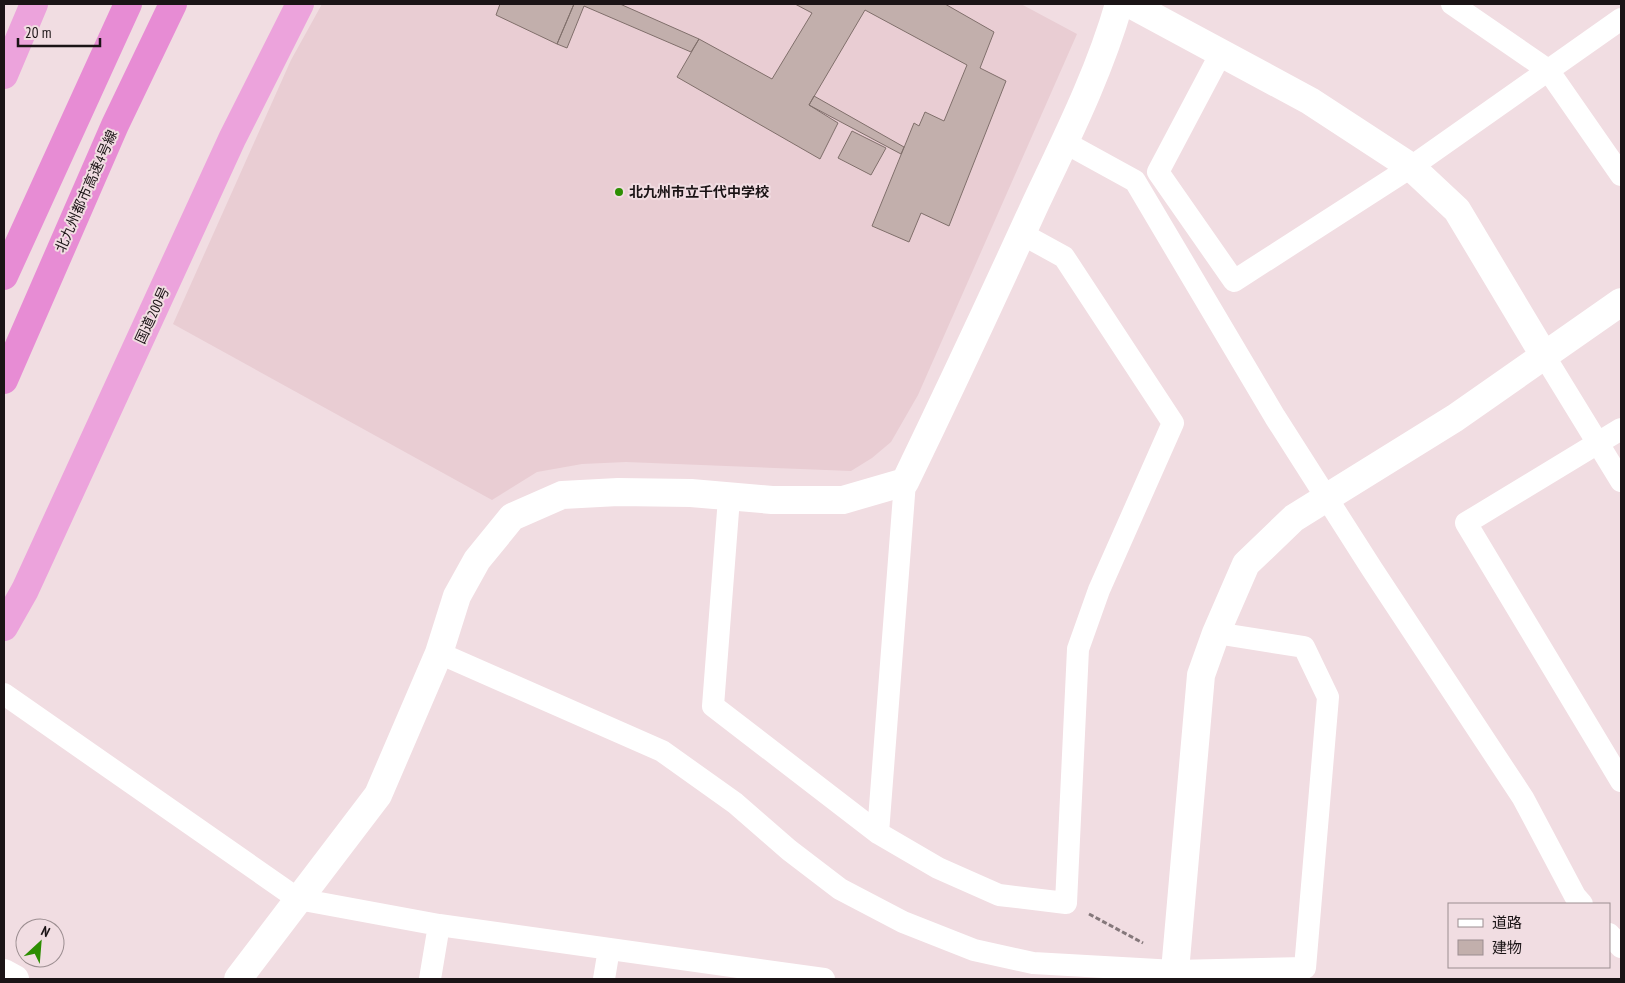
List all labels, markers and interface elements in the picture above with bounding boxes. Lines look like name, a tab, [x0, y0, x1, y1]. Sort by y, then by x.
scale bar	[18, 15, 100, 47]
text: 20 m	[25, 23, 51, 42]
street label: 北九州都市高速4号線	[51, 127, 121, 255]
place label: 北九州市立千代中学校	[629, 183, 769, 201]
marker: 北九州市立千代中学校	[613, 186, 625, 198]
street label: 国道200号	[131, 284, 173, 346]
legend	[1448, 903, 1610, 968]
text: 道路	[1492, 913, 1522, 932]
north arrow	[15, 918, 65, 968]
text: N	[38, 922, 53, 941]
text: 建物	[1492, 938, 1522, 957]

